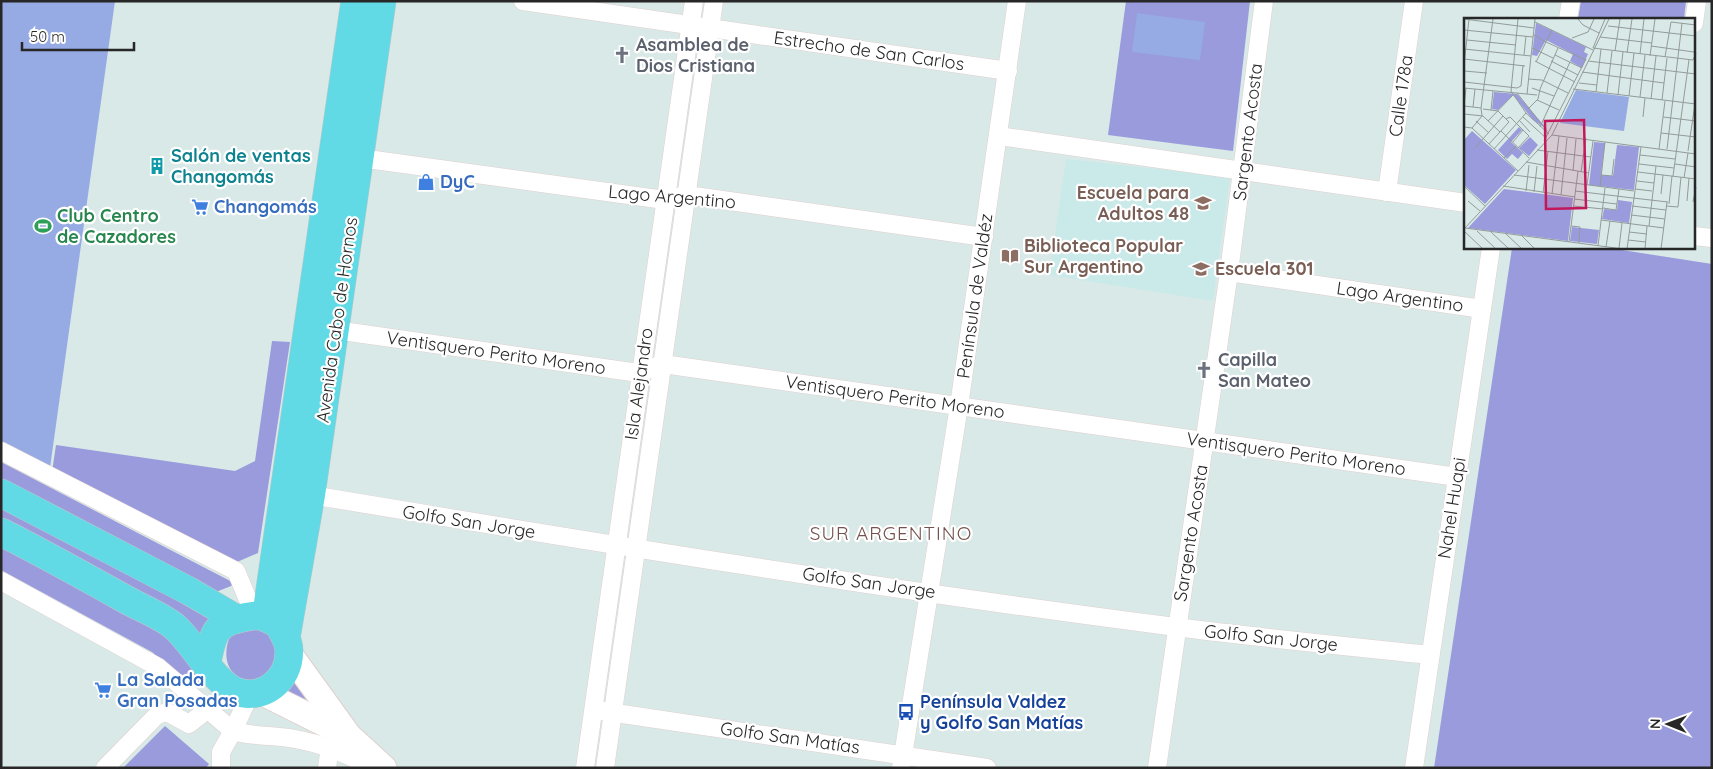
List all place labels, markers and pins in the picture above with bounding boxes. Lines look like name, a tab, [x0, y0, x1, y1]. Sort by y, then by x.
place label: Asamblea de Dios Cristiana	[636, 33, 755, 77]
church icon: Asamblea de Dios Cristiana	[612, 45, 632, 65]
place label: Salón de ventas Changomás	[171, 144, 311, 188]
building icon: Salón de ventas Changomás	[147, 156, 167, 176]
place label: DyC	[440, 170, 475, 193]
shop icon: DyC	[416, 172, 436, 192]
place label: Escuela para Adultos 48	[1077, 181, 1189, 225]
school or university icon: Escuela para Adultos 48	[1193, 193, 1213, 213]
place label: Changomás	[214, 195, 317, 218]
supermarket icon: Changomás	[190, 197, 210, 217]
place label: Club Centro de Cazadores	[57, 204, 176, 248]
sports icon: Club Centro de Cazadores	[33, 216, 53, 236]
place label: Biblioteca Popular Sur Argentino	[1024, 234, 1183, 278]
library icon: Biblioteca Popular Sur Argentino	[1000, 246, 1020, 266]
place label: Escuela 301	[1215, 257, 1313, 280]
school or university icon: Escuela 301	[1191, 259, 1211, 279]
place label: Capilla San Mateo	[1218, 348, 1311, 392]
church icon: Capilla San Mateo	[1194, 360, 1214, 380]
place label: La Salada Gran Posadas	[117, 668, 238, 712]
supermarket icon: La Salada Gran Posadas	[93, 680, 113, 700]
place label: Península Valdez y Golfo San Matías	[920, 690, 1084, 734]
bus stop icon: Península Valdez y Golfo San Matías	[896, 702, 916, 722]

